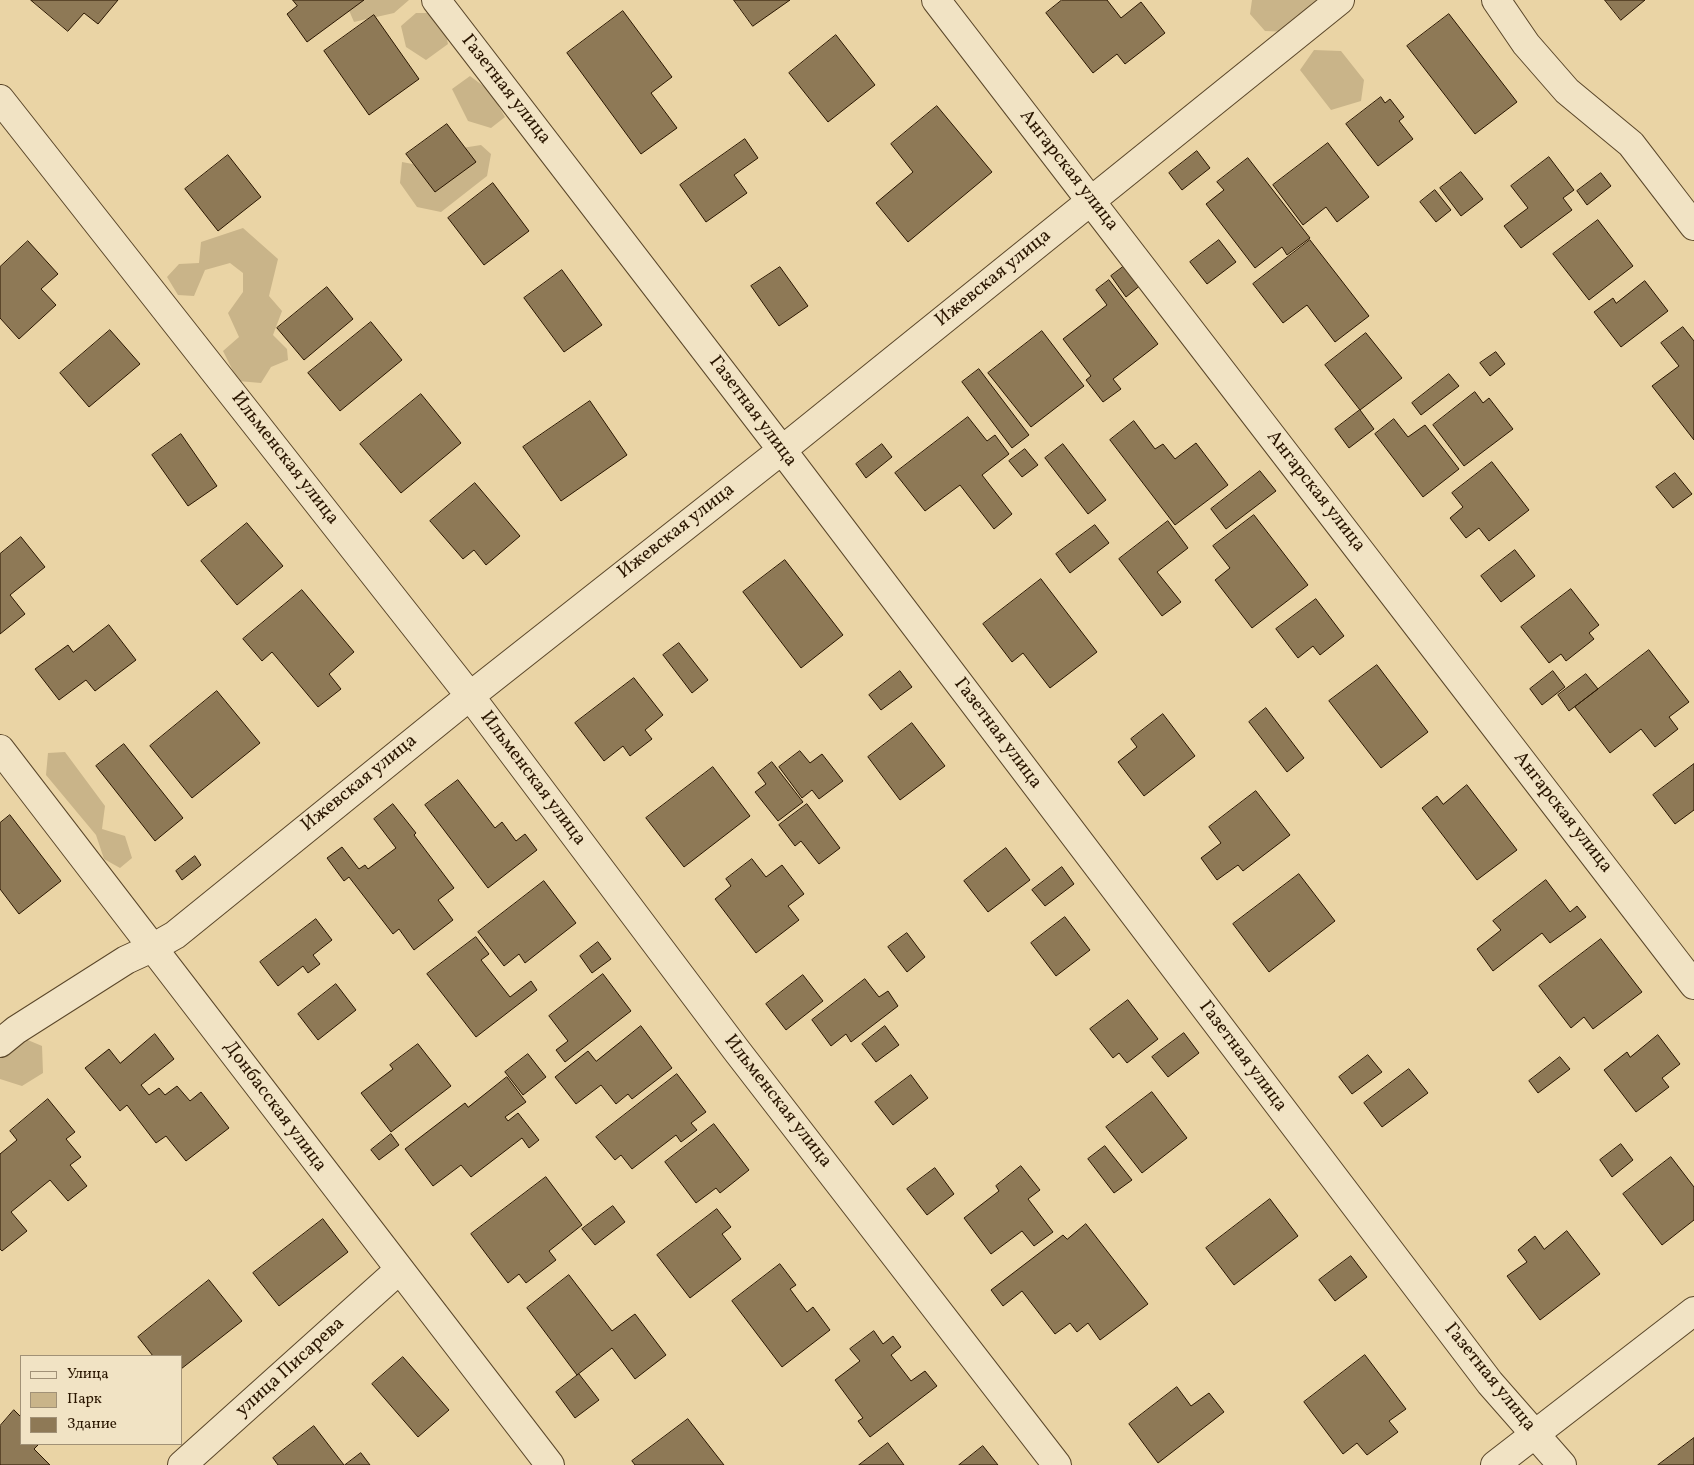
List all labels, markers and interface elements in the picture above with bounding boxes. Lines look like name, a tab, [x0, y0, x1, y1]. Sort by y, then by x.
street label: Газетная улица	[455, 30, 555, 150]
street label: Ангарская улица	[1014, 106, 1122, 236]
street label: Ижевская улица	[931, 225, 1057, 333]
street label: Газетная улица	[703, 352, 801, 472]
street label: Ильменская улица	[225, 388, 343, 530]
street label: Ангарская улица	[1261, 427, 1369, 557]
street label: Ижевская улица	[614, 479, 740, 585]
street label: Газетная улица	[948, 674, 1046, 794]
street label: Ильменская улица	[474, 707, 590, 851]
street label: Ижевская улица	[297, 730, 423, 838]
street label: Ангарская улица	[1508, 748, 1616, 878]
street label: Газетная улица	[1193, 997, 1291, 1117]
street label: Ильменская улица	[718, 1031, 836, 1173]
street label: Донбасская улица	[217, 1037, 331, 1177]
street label: улица Писарева	[232, 1313, 350, 1423]
street label: Газетная улица	[1438, 1319, 1540, 1437]
legend	[20, 1355, 182, 1445]
text: Улица	[67, 1364, 109, 1385]
text: Парк	[67, 1389, 102, 1410]
text: Здание	[67, 1414, 117, 1435]

